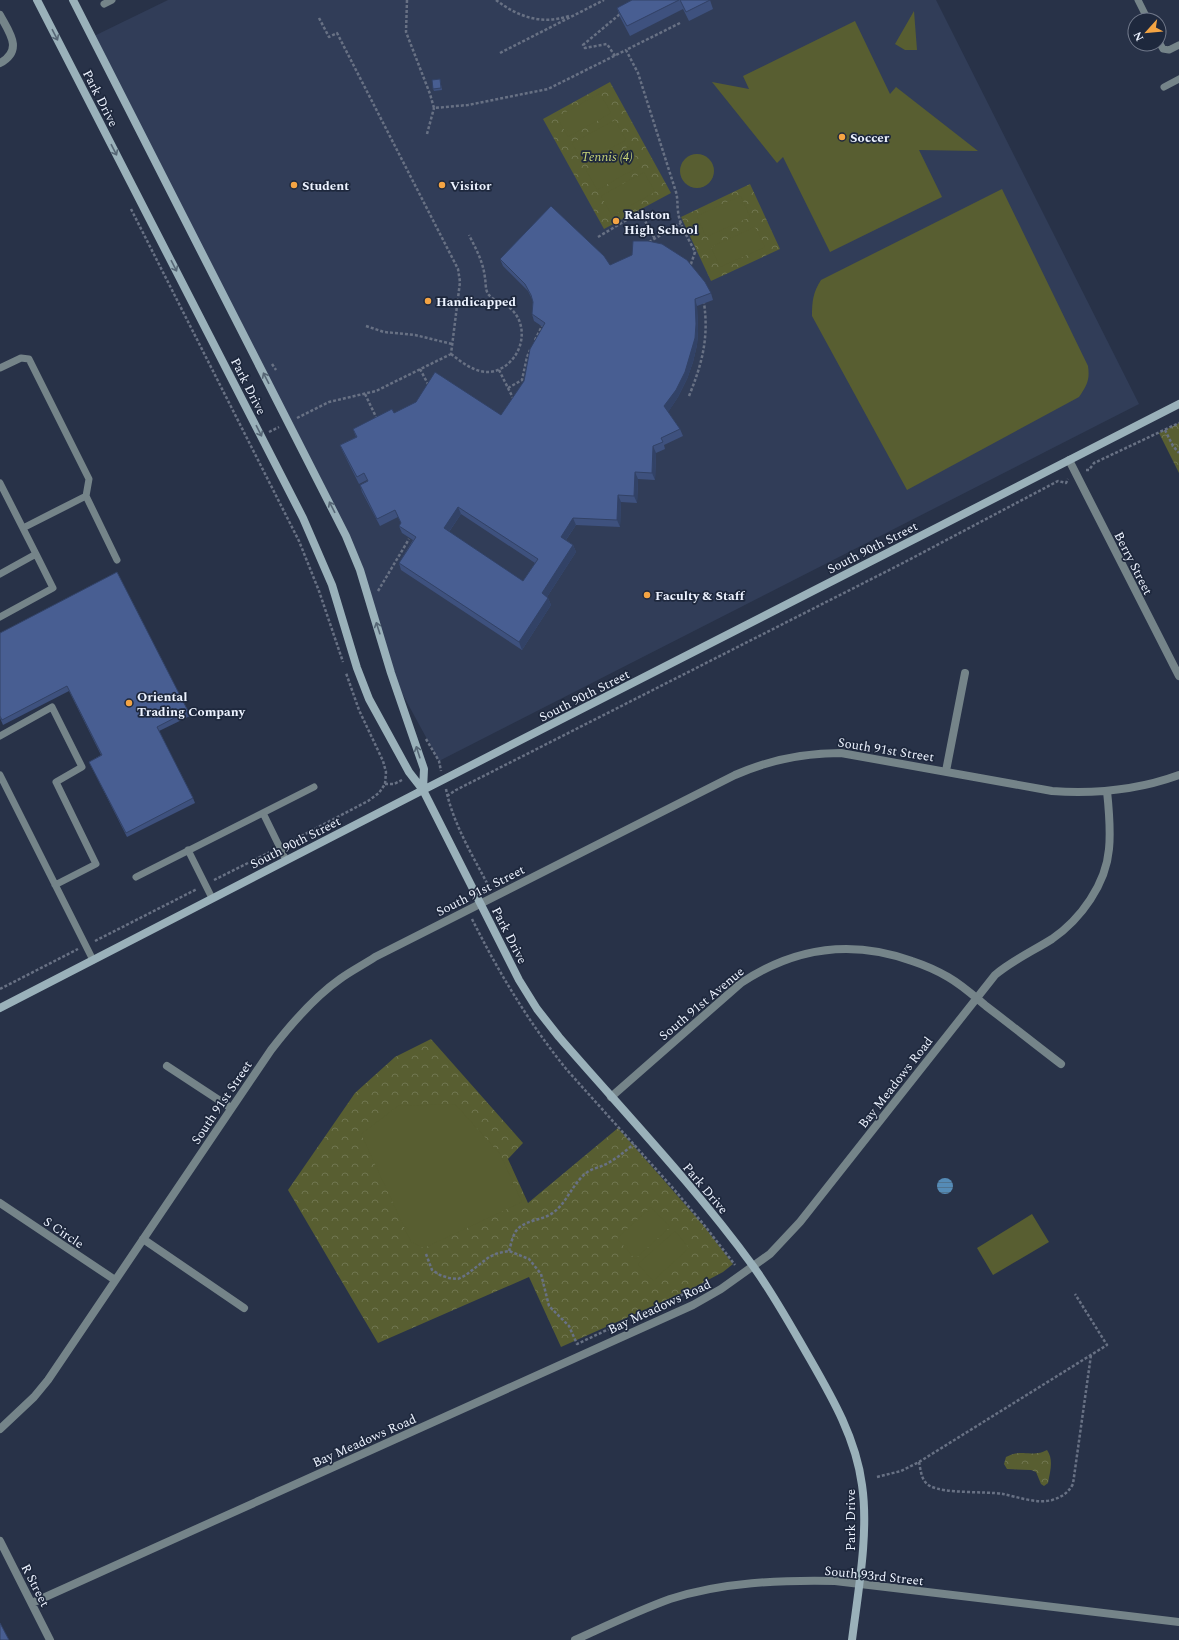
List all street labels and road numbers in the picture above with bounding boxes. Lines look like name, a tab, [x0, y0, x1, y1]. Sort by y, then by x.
street label: Park Drive	[77, 66, 123, 131]
street label: Park Drive	[225, 354, 271, 419]
street label: South 90th Street	[824, 516, 922, 579]
street label: Berry Street	[1109, 528, 1158, 599]
street label: South 90th Street	[536, 664, 634, 727]
street label: South 91st Street	[836, 732, 936, 768]
street label: South 90th Street	[247, 811, 345, 874]
street label: South 91st Street	[433, 860, 529, 922]
street label: Park Drive	[486, 903, 532, 968]
street label: South 91st Avenue	[655, 962, 749, 1046]
street label: Bay Meadows Road	[854, 1032, 938, 1133]
street label: South 91st Street	[186, 1056, 258, 1149]
street label: Park Drive	[678, 1159, 733, 1219]
street label: S Circle	[39, 1212, 88, 1254]
street label: Bay Meadows Road	[605, 1274, 714, 1340]
street label: Bay Meadows Road	[309, 1409, 420, 1473]
street label: Park Drive	[841, 1489, 861, 1551]
street label: R Street	[16, 1560, 55, 1611]
street label: South 93rd Street	[823, 1561, 925, 1591]

